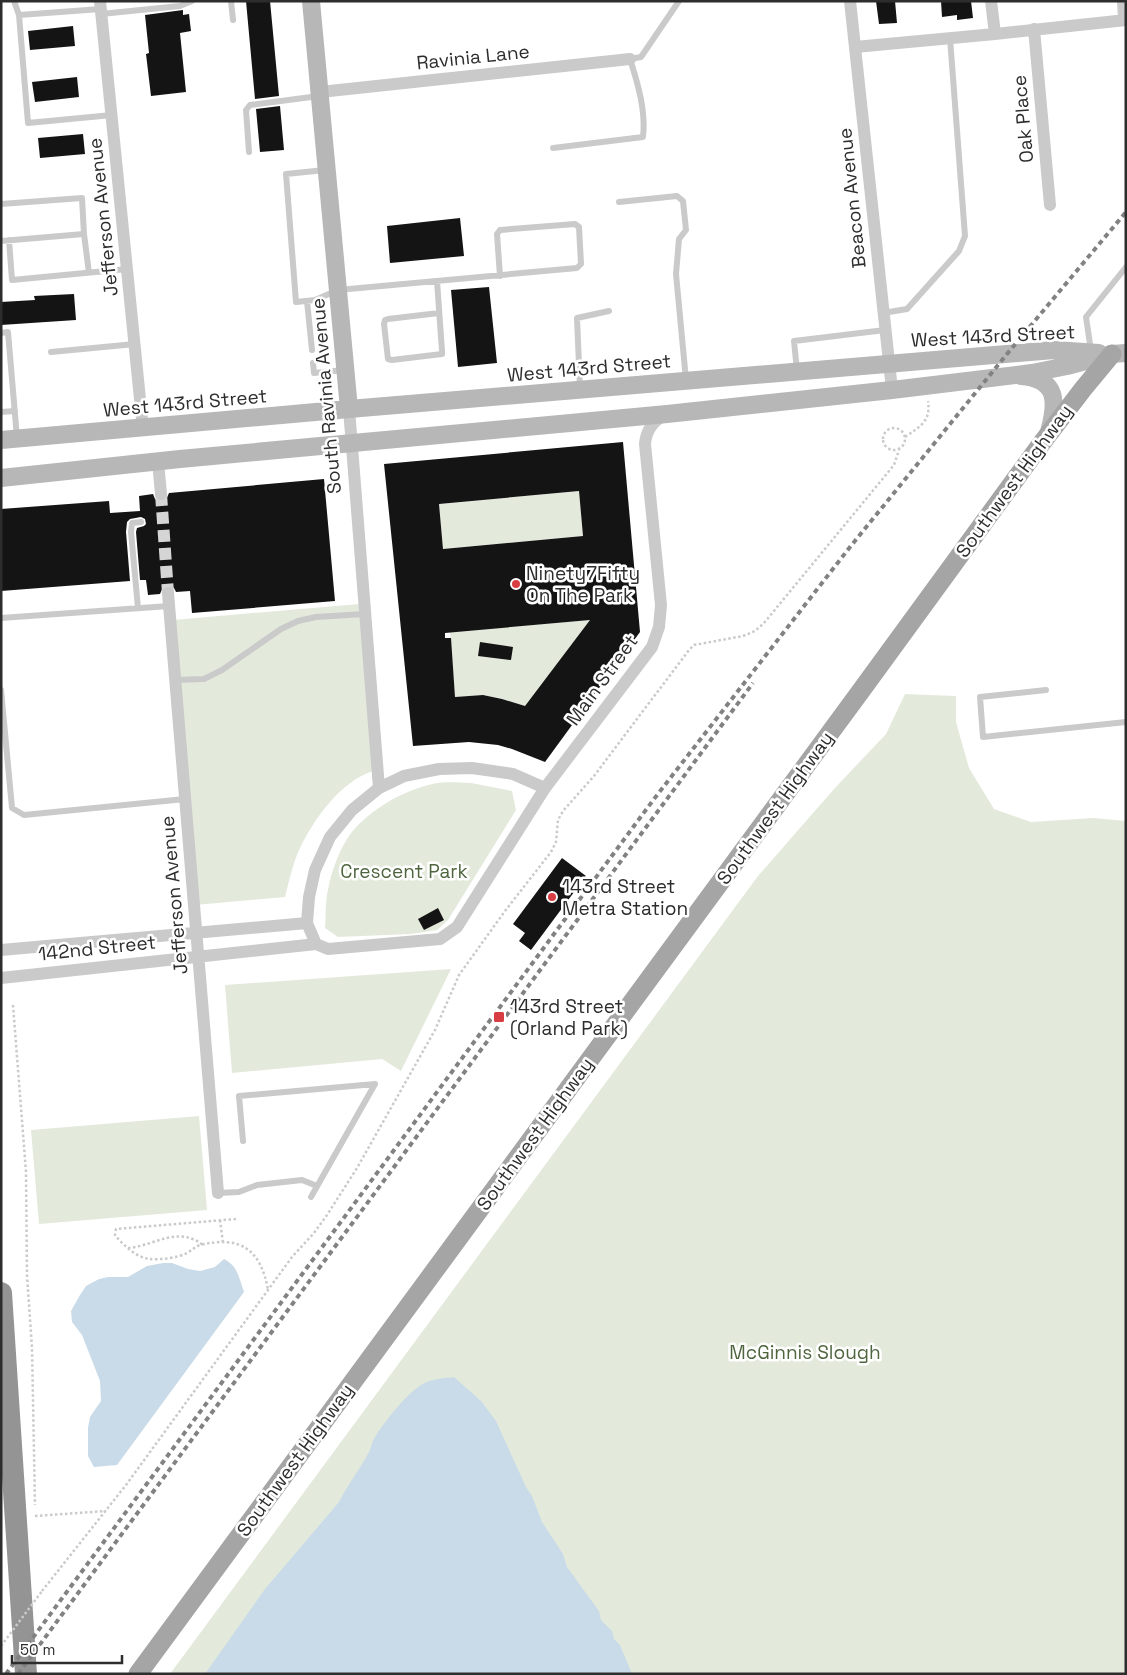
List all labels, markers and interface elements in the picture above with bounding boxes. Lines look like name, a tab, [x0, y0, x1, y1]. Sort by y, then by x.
street label: Ravinia Lane	[415, 39, 531, 75]
street label: Oak Place	[1007, 74, 1039, 164]
street label: Beacon Avenue	[832, 127, 872, 269]
street label: Jefferson Avenue	[82, 137, 124, 297]
street label: South Ravinia Avenue	[305, 297, 347, 495]
street label: West 143rd Street	[910, 319, 1076, 353]
street label: West 143rd Street	[506, 348, 672, 388]
street label: West 143rd Street	[102, 383, 268, 423]
street label: Southwest Highway	[950, 400, 1078, 562]
place label: Ninety7Fifty On The Park	[526, 561, 640, 608]
marker: Ninety7Fifty On The Park	[510, 578, 522, 590]
street label: Main Street	[561, 630, 643, 730]
street label: Southwest Highway	[711, 727, 839, 889]
street label: Jefferson Avenue	[155, 815, 193, 975]
park label: Crescent Park	[340, 859, 468, 884]
place label: 143rd Street Metra Station	[562, 874, 688, 921]
marker: 143rd Street Metra Station	[546, 891, 558, 903]
street label: 142nd Street	[37, 929, 157, 967]
place label: 143rd Street (Orland Park)	[510, 994, 628, 1041]
marker: 143rd Street (Orland Park)	[492, 1010, 506, 1024]
street label: Southwest Highway	[471, 1053, 599, 1215]
park label: McGinnis Slough	[729, 1340, 881, 1365]
street label: Southwest Highway	[231, 1379, 359, 1541]
scale bar	[12, 1632, 122, 1664]
text: 50 m	[20, 1640, 55, 1659]

